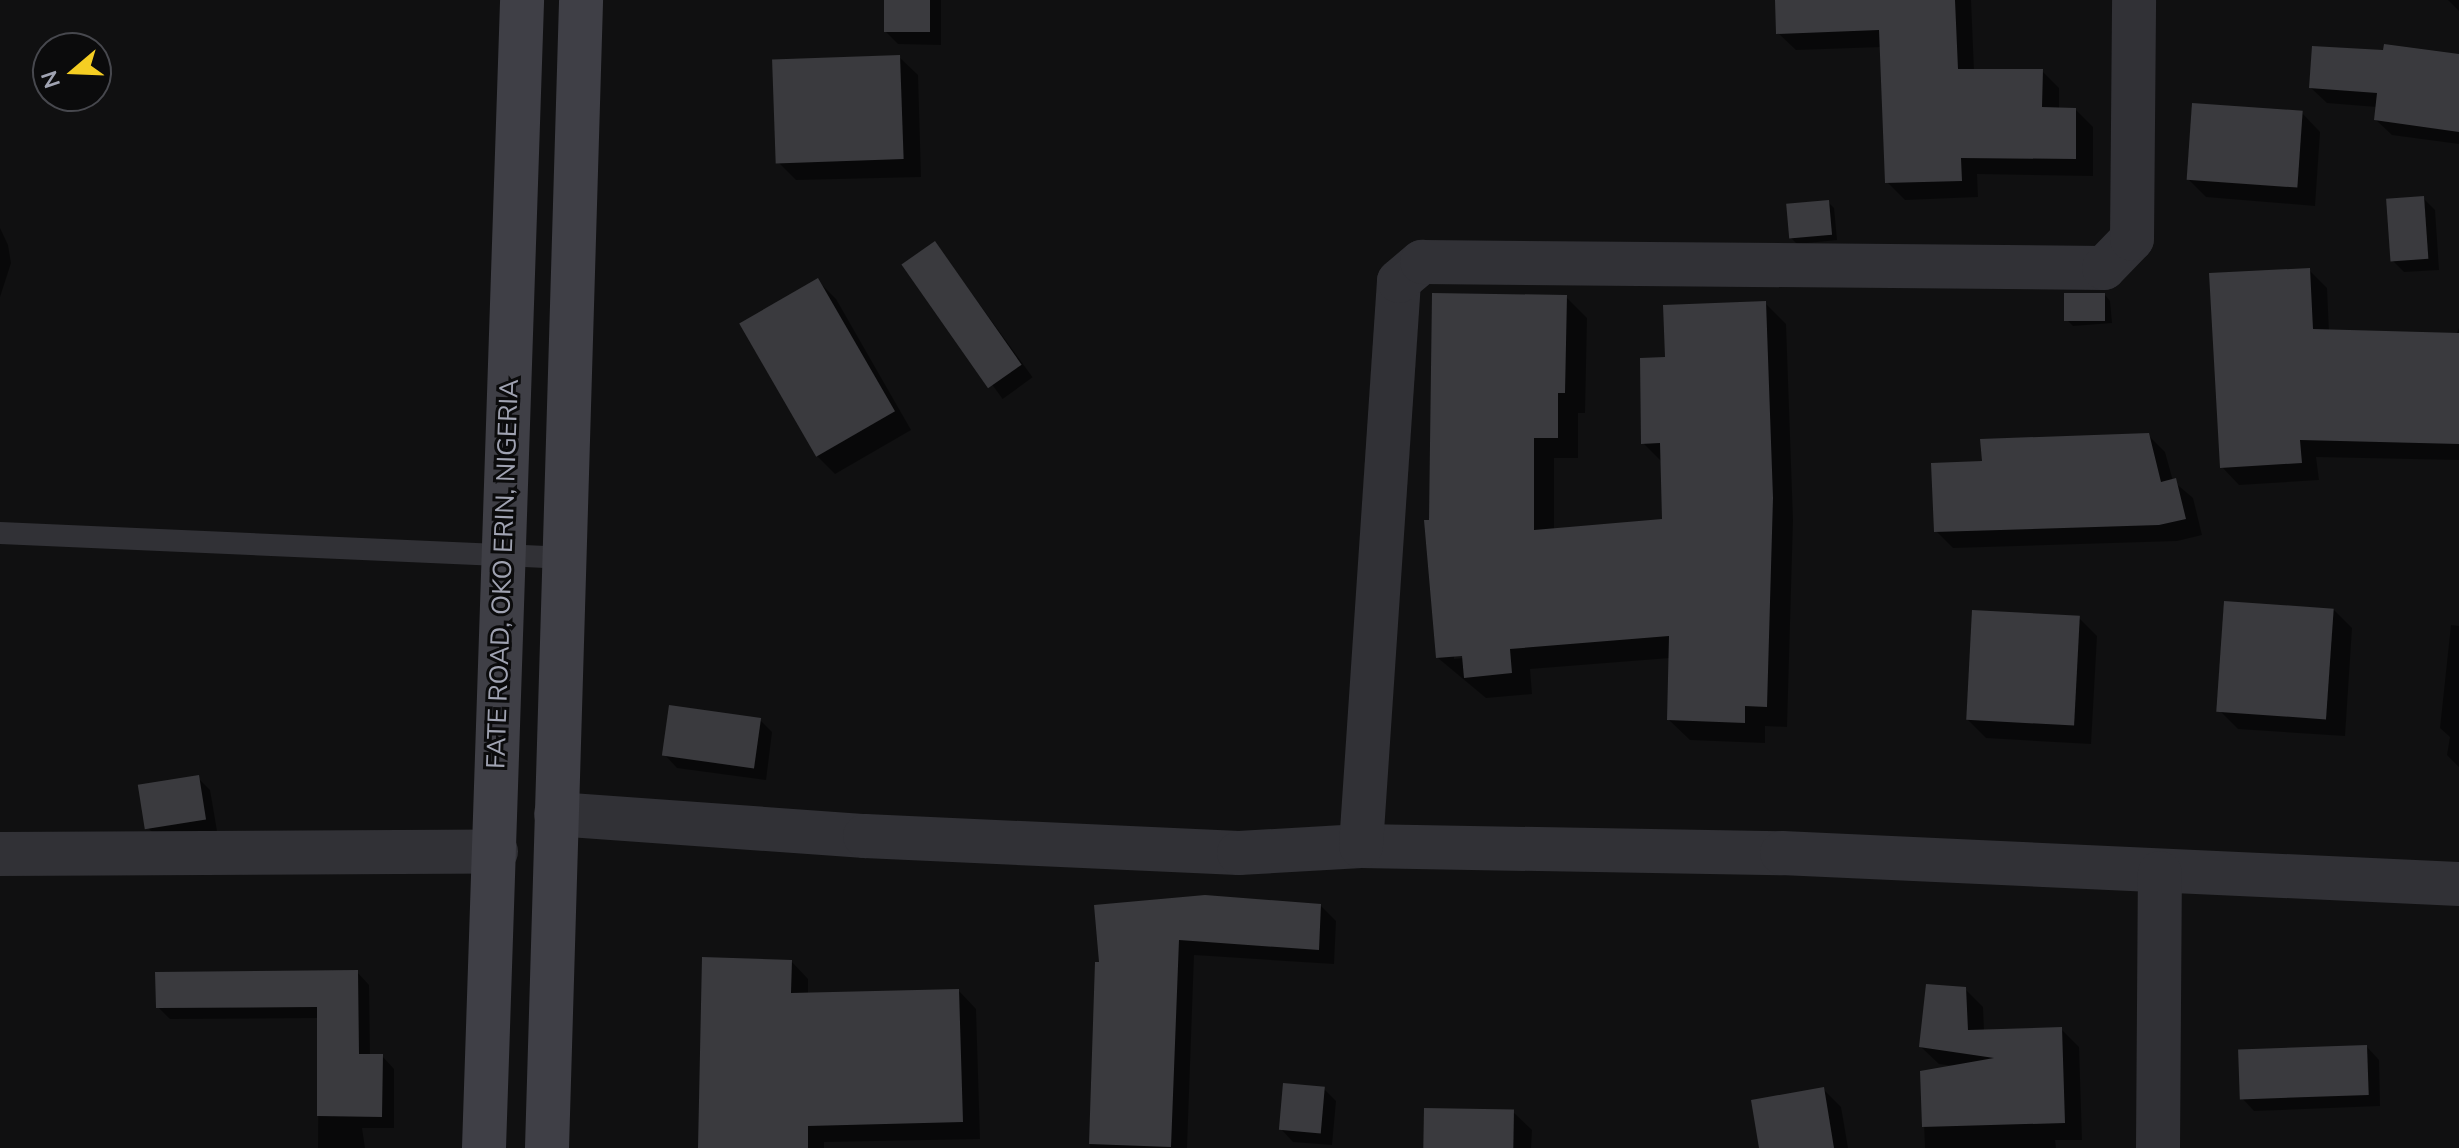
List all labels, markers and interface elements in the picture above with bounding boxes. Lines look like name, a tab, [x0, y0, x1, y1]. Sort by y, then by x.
north arrow	[32, 32, 112, 112]
text: N	[34, 66, 68, 92]
street label: FATE ROAD, OKO ERIN, NIGERIA	[481, 379, 525, 769]

